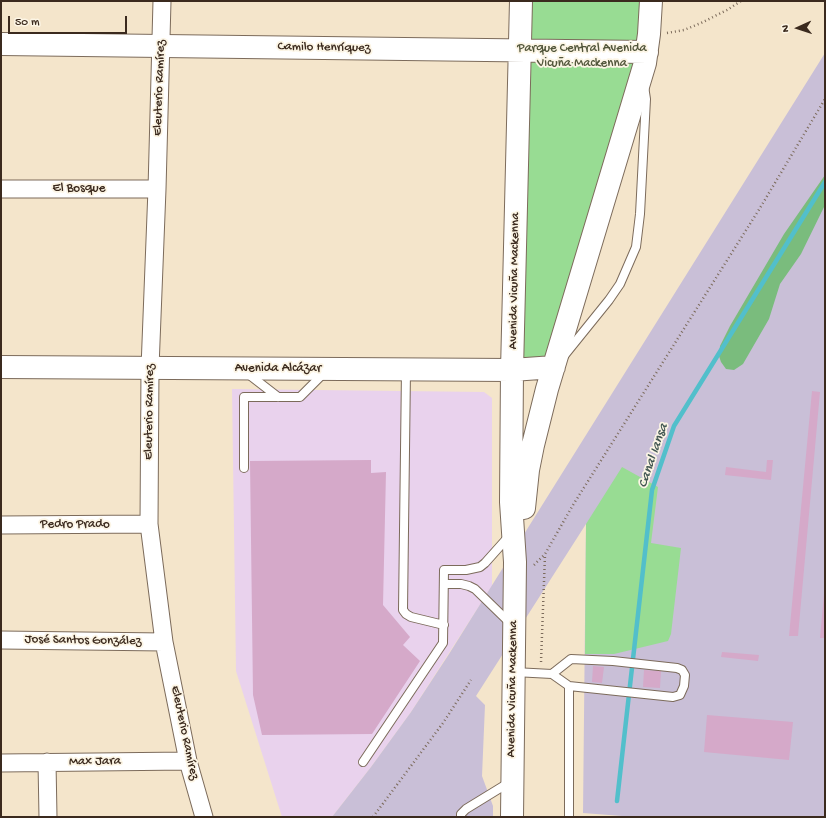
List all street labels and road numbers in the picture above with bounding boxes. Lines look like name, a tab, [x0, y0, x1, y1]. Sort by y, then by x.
street label: Camilo Henríquez	[277, 39, 371, 57]
street label: Eleuterio Ramírez	[151, 40, 169, 136]
street label: El Bosque	[53, 181, 105, 197]
street label: Avenida Vicuña Mackenna	[506, 212, 524, 350]
street label: Avenida Alcázar	[235, 361, 321, 377]
street label: Eleuterio Ramírez	[141, 364, 159, 460]
street label: Pedro Prado	[40, 517, 110, 533]
street label: Avenida Vicuña Mackenna	[504, 620, 522, 758]
street label: José Santos González	[24, 632, 142, 650]
street label: Eleuterio Ramírez	[166, 684, 202, 782]
street label: Max Jara	[69, 754, 121, 770]

